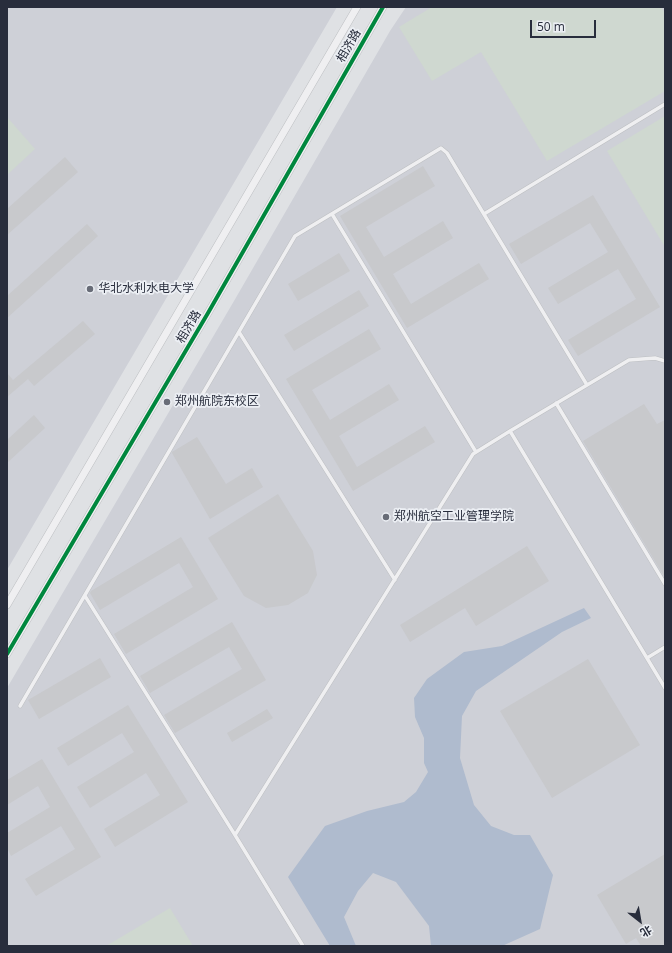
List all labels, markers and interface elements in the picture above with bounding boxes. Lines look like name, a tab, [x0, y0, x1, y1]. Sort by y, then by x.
scale bar	[532, 12, 598, 38]
text: 50 m	[537, 18, 565, 35]
street label: 相济路	[334, 27, 364, 65]
place label: 华北水利水电大学	[98, 282, 194, 296]
marker: 华北水利水电大学	[85, 284, 95, 294]
street label: 相济路	[174, 308, 204, 346]
place label: 郑州航院东校区	[175, 395, 259, 409]
marker: 郑州航院东校区	[162, 397, 172, 407]
place label: 郑州航空工业管理学院	[394, 510, 514, 524]
marker: 郑州航空工业管理学院	[381, 512, 391, 522]
north arrow	[620, 901, 660, 941]
text: 北	[638, 922, 655, 941]

